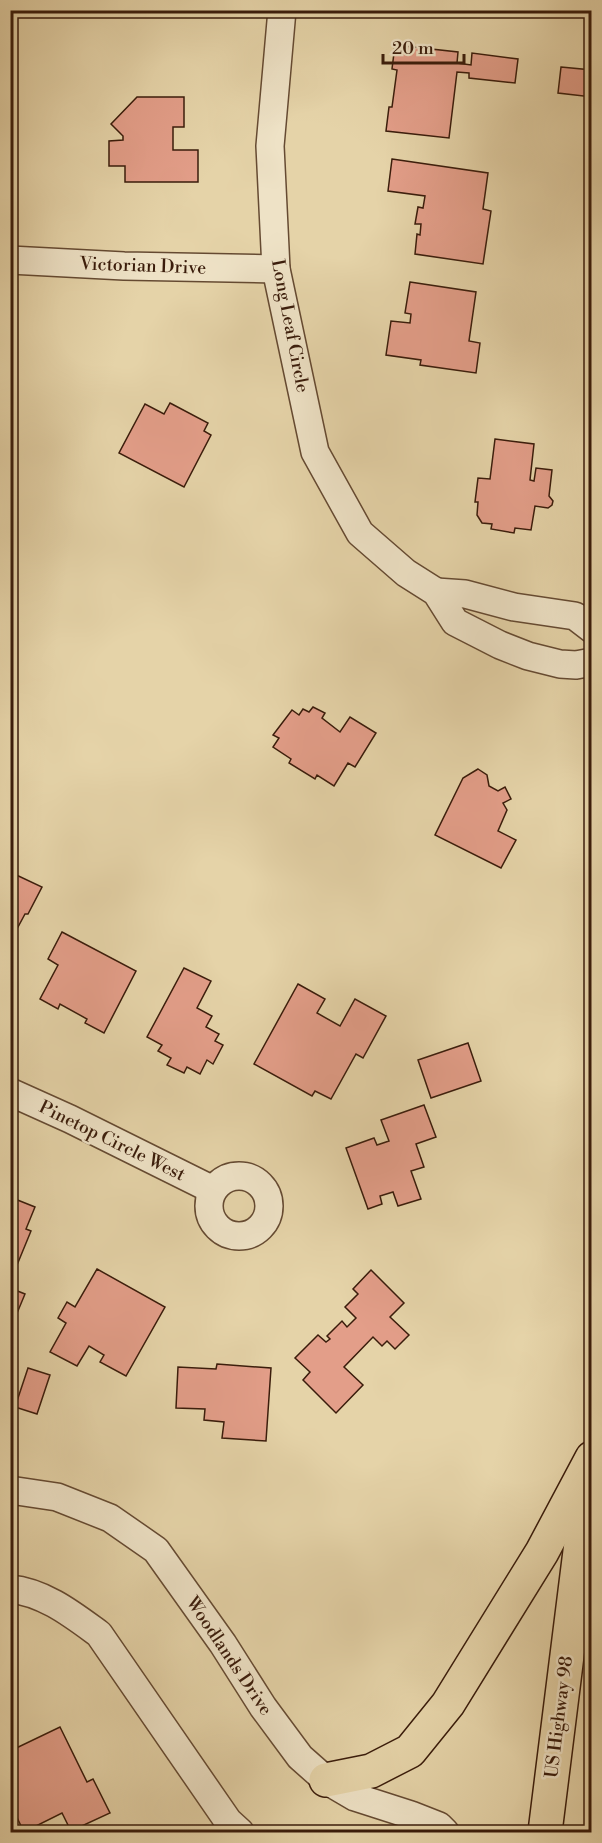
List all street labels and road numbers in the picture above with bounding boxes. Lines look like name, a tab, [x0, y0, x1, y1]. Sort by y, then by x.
street label: Victorian Drive	[78, 252, 207, 280]
street label: Long Leaf Circle	[266, 257, 314, 395]
street label: Pinetop Circle West	[35, 1096, 190, 1187]
street label: Woodlands Drive	[180, 1591, 277, 1720]
street label: US Highway 98	[540, 1654, 578, 1780]

